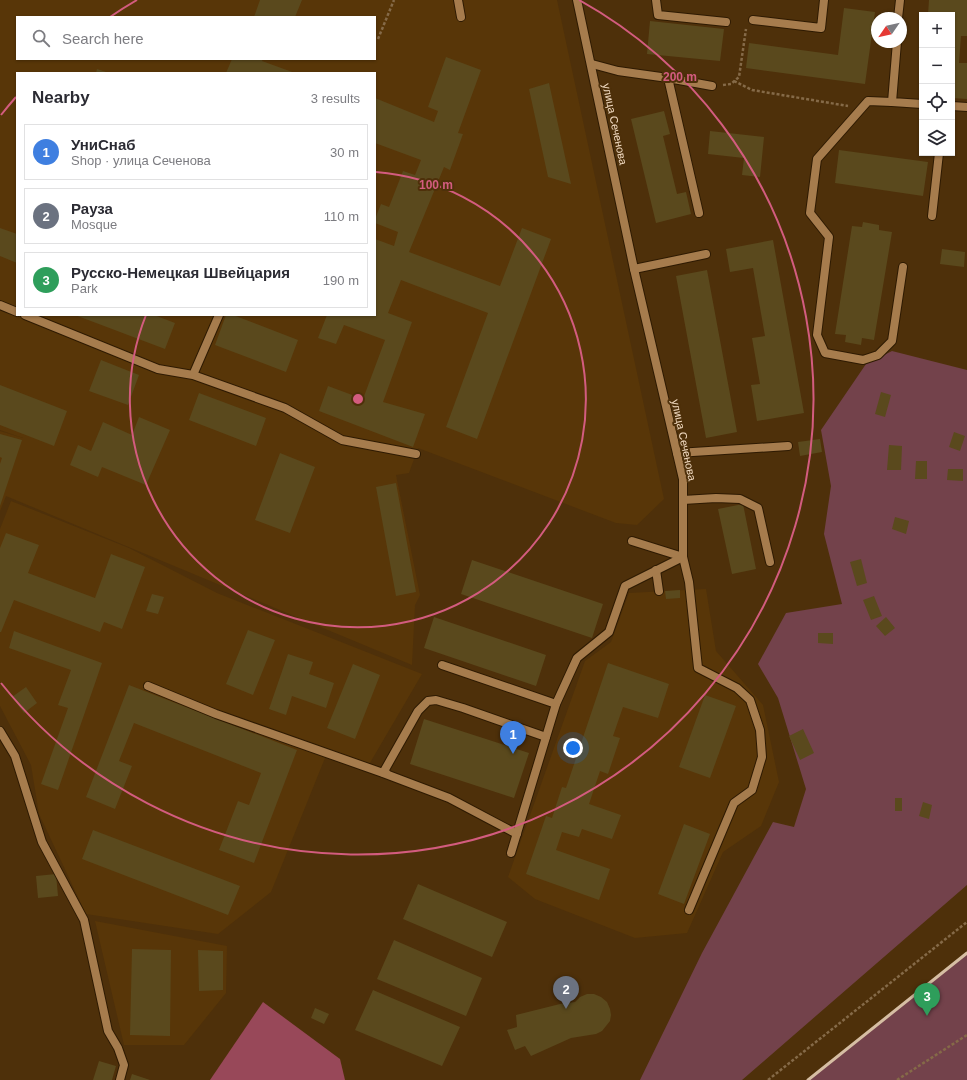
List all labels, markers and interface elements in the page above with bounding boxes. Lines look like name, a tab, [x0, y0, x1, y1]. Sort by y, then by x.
north arrow	[871, 12, 907, 48]
map controls	[919, 12, 955, 156]
button: +	[919, 12, 955, 48]
search box	[16, 16, 376, 60]
icon: search	[30, 27, 52, 49]
text: Search here	[62, 30, 144, 47]
button: −	[919, 48, 955, 84]
text: 200 m	[663, 70, 697, 84]
street label: улица Сеченова	[601, 82, 630, 167]
button: locate	[919, 84, 955, 120]
text: Nearby	[32, 88, 90, 107]
text: 3 results	[311, 91, 360, 106]
button: layers	[919, 120, 955, 156]
text: УниСнаб	[71, 136, 136, 153]
text: 1	[42, 145, 50, 160]
text: 30 m	[330, 145, 359, 160]
text: Shop · улица Сеченова	[71, 153, 211, 168]
text: 100 m	[419, 178, 453, 192]
text: Рауза	[71, 200, 113, 217]
text: 2	[42, 209, 50, 224]
text: 110 m	[324, 209, 359, 224]
text: Mosque	[71, 217, 117, 232]
text: Русско-Немецкая Швейцария	[71, 264, 290, 281]
text: 3	[42, 273, 50, 288]
text: 190 m	[323, 273, 359, 288]
text: Park	[71, 281, 98, 296]
centre of rings	[351, 392, 365, 406]
street label: улица Сеченова	[670, 398, 699, 483]
pin: 1	[500, 721, 526, 754]
your location	[563, 738, 583, 758]
pin: 2	[553, 976, 579, 1009]
pin: 3	[914, 983, 940, 1016]

